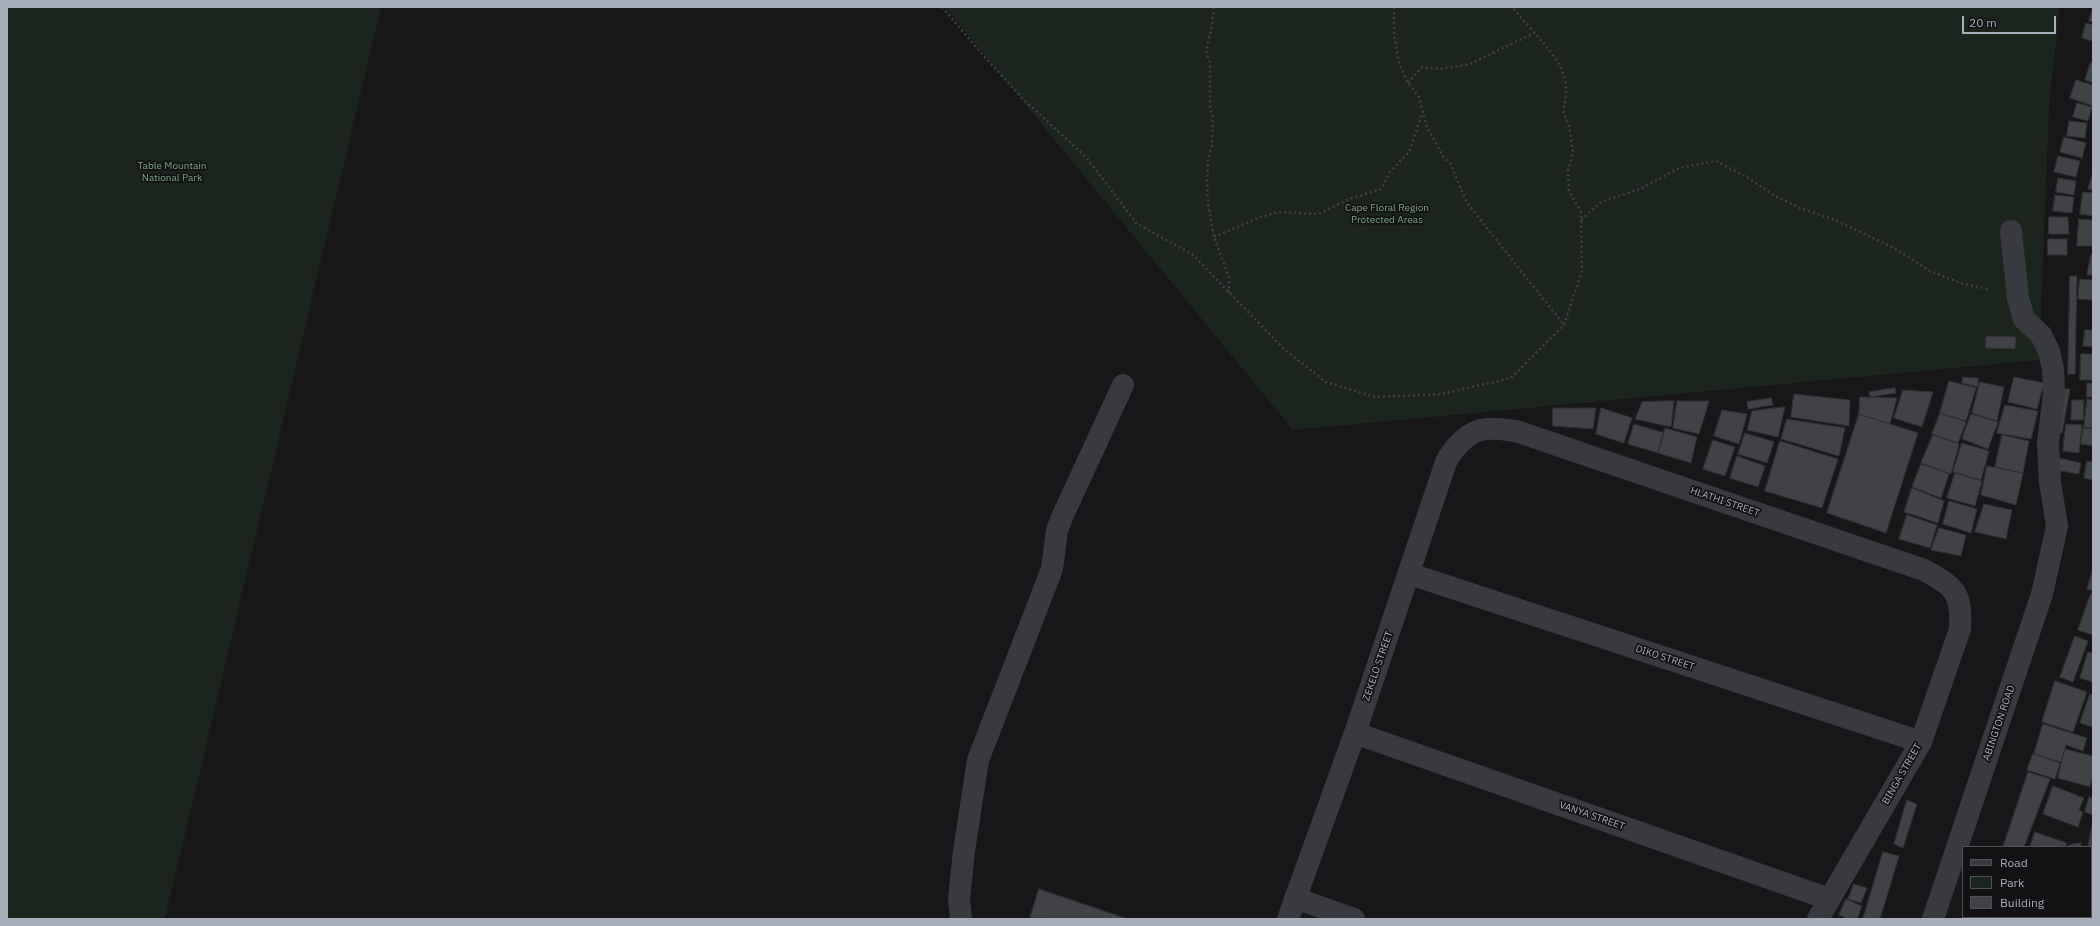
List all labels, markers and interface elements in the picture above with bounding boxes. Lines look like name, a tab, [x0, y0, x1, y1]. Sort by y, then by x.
scale bar	[1964, 8, 2058, 34]
text: 20 m	[1969, 15, 1997, 30]
park label: Table Mountain National Park	[138, 160, 206, 184]
park label: Cape Floral Region Protected Areas	[1345, 202, 1429, 226]
street label: HLATHI STREET	[1689, 485, 1761, 519]
street label: ZEKELO STREET	[1360, 629, 1396, 703]
street label: DIKO STREET	[1634, 643, 1696, 673]
street label: ABINGTON ROAD	[1980, 684, 2018, 762]
street label: BINGA STREET	[1880, 741, 1924, 807]
street label: VANYA STREET	[1558, 799, 1626, 833]
legend	[1962, 846, 2092, 918]
text: Road	[2000, 855, 2028, 870]
text: Park	[2000, 875, 2024, 890]
text: Building	[2000, 895, 2044, 910]

